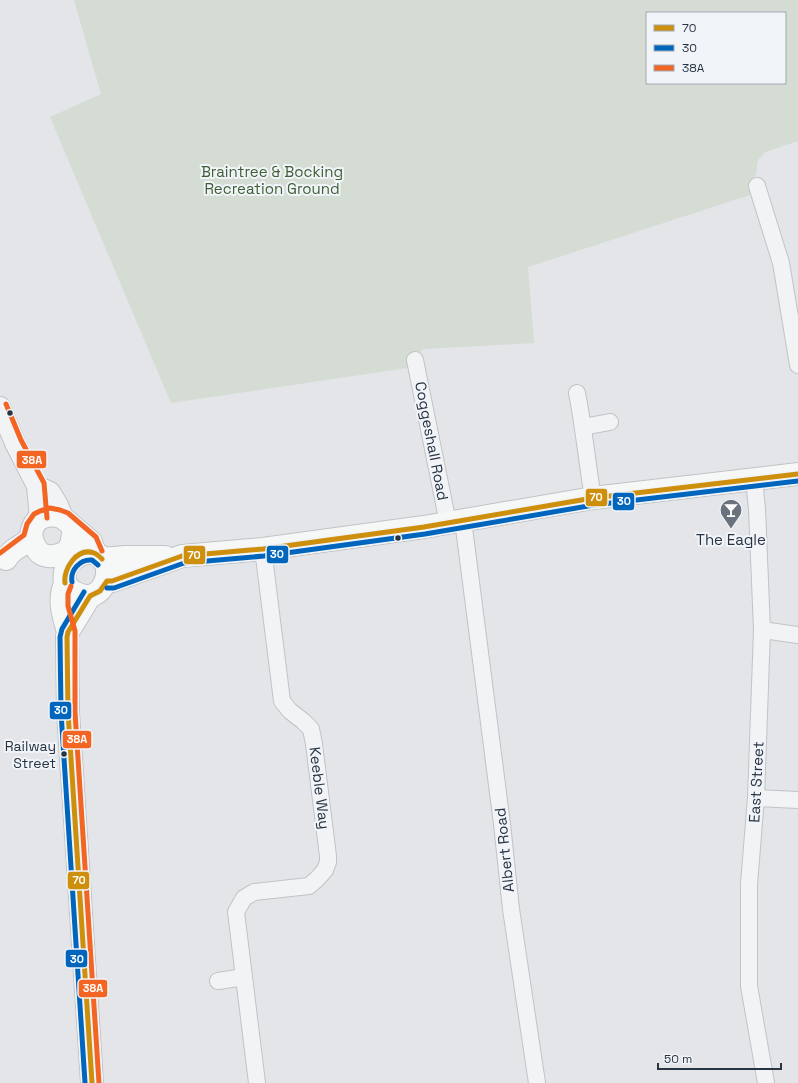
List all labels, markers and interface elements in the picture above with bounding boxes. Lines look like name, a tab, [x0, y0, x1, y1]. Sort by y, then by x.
legend	[646, 12, 786, 84]
text: 70	[682, 20, 696, 36]
text: 30	[682, 40, 697, 56]
text: 38A	[682, 60, 705, 76]
park label: Braintree & Bocking Recreation Ground	[201, 162, 343, 198]
street label: Coggeshall Road	[411, 380, 453, 502]
unlabelled marker	[5, 408, 15, 418]
line badge: 38A	[16, 450, 47, 469]
text: 38A	[22, 453, 42, 467]
line badge: 70	[585, 488, 608, 507]
text: 70	[589, 490, 603, 504]
line badge: 30	[612, 492, 635, 511]
text: 30	[617, 494, 631, 508]
bar icon: The Eagle	[718, 497, 744, 530]
place label: The Eagle	[696, 530, 766, 549]
unlabelled marker	[393, 533, 403, 543]
line badge: 70	[183, 545, 206, 565]
line badge: 30	[266, 545, 289, 564]
text: 30	[270, 547, 284, 561]
text: 70	[187, 548, 201, 562]
line badge: 30	[49, 701, 72, 720]
text: 30	[54, 703, 68, 717]
line badge: 38A	[62, 730, 92, 749]
text: 38A	[67, 732, 87, 746]
place label: Railway Street	[5, 737, 56, 772]
street label: East Street	[744, 741, 768, 823]
street label: Keeble Way	[306, 746, 334, 830]
marker: Railway Street	[59, 749, 69, 759]
street label: Albert Road	[490, 807, 518, 893]
line badge: 70	[67, 871, 90, 890]
text: 70	[72, 873, 86, 887]
line badge: 30	[65, 949, 88, 968]
text: 30	[70, 952, 84, 966]
line badge: 38A	[78, 979, 108, 998]
text: 38A	[83, 981, 103, 995]
scale bar	[658, 1045, 781, 1071]
text: 50 m	[664, 1051, 692, 1067]

